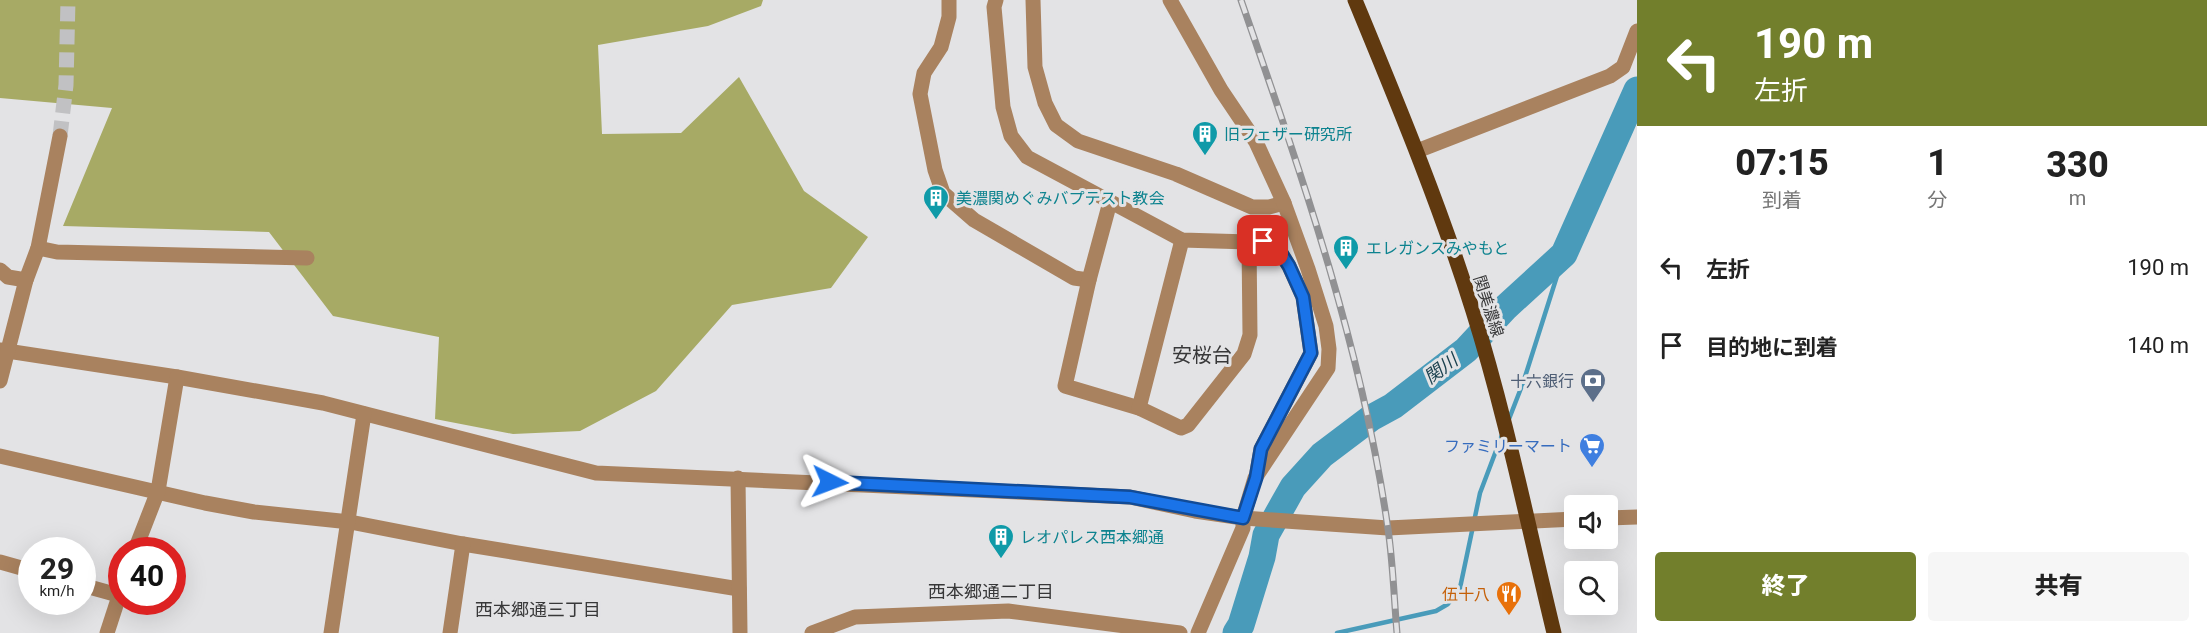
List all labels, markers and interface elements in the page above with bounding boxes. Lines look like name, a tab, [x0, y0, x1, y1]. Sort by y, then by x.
text: 190 m	[1754, 19, 1873, 68]
icon: left	[1655, 24, 1733, 102]
text: 左折	[1754, 75, 1808, 107]
building icon: 旧フェザー研究所	[1190, 119, 1220, 157]
place label: 旧フェザー研究所	[1224, 125, 1352, 144]
text: 07:15	[1735, 142, 1829, 184]
text: 1	[1927, 142, 1948, 184]
text: 330	[2046, 144, 2109, 186]
building icon: 美濃関めぐみバプテスト教会	[921, 183, 951, 221]
text: m	[2069, 186, 2086, 210]
text: 到着	[1762, 188, 1802, 212]
text: 分	[1928, 188, 1948, 212]
place label: 美濃関めぐみバプテスト教会	[956, 189, 1164, 208]
pin	[1237, 215, 1288, 266]
icon: arrive	[1246, 224, 1279, 257]
building icon: エレガンスみやもと	[1331, 233, 1361, 271]
place label: エレガンスみやもと	[1366, 239, 1509, 258]
icon: left	[1655, 251, 1688, 284]
text: 190 m	[2127, 255, 2189, 280]
text: 左折	[1706, 257, 1750, 282]
street label: 関美濃線	[1470, 273, 1507, 340]
icon: arrive	[1655, 329, 1688, 362]
text: 140 m	[2127, 333, 2189, 358]
text: 目的地に到着	[1706, 335, 1838, 360]
district label: 安桜台	[1172, 343, 1232, 367]
water label: 関川	[1420, 348, 1463, 388]
bank icon: 十六銀行	[1578, 366, 1608, 404]
place label: 十六銀行	[1510, 372, 1574, 391]
supermarket icon: ファミリーマート	[1577, 431, 1607, 469]
place label: ファミリーマート	[1444, 437, 1572, 456]
position arrow	[798, 450, 862, 514]
map controls	[1564, 495, 1618, 615]
button: sound	[1564, 495, 1618, 549]
building icon: レオパレス西本郷通	[986, 522, 1016, 560]
place label: レオパレス西本郷通	[1020, 528, 1164, 547]
speed limit sign: 40	[108, 537, 186, 615]
text: 29	[40, 551, 74, 586]
button: 終了	[1655, 552, 1916, 621]
button: 共有	[1928, 552, 2189, 621]
button: search	[1564, 561, 1618, 615]
restaurant icon: 伍十八	[1494, 579, 1524, 617]
district label: 西本郷通二丁目	[928, 581, 1054, 602]
text: km/h	[39, 582, 75, 600]
place label: 伍十八	[1442, 585, 1490, 604]
district label: 西本郷通三丁目	[475, 599, 601, 620]

